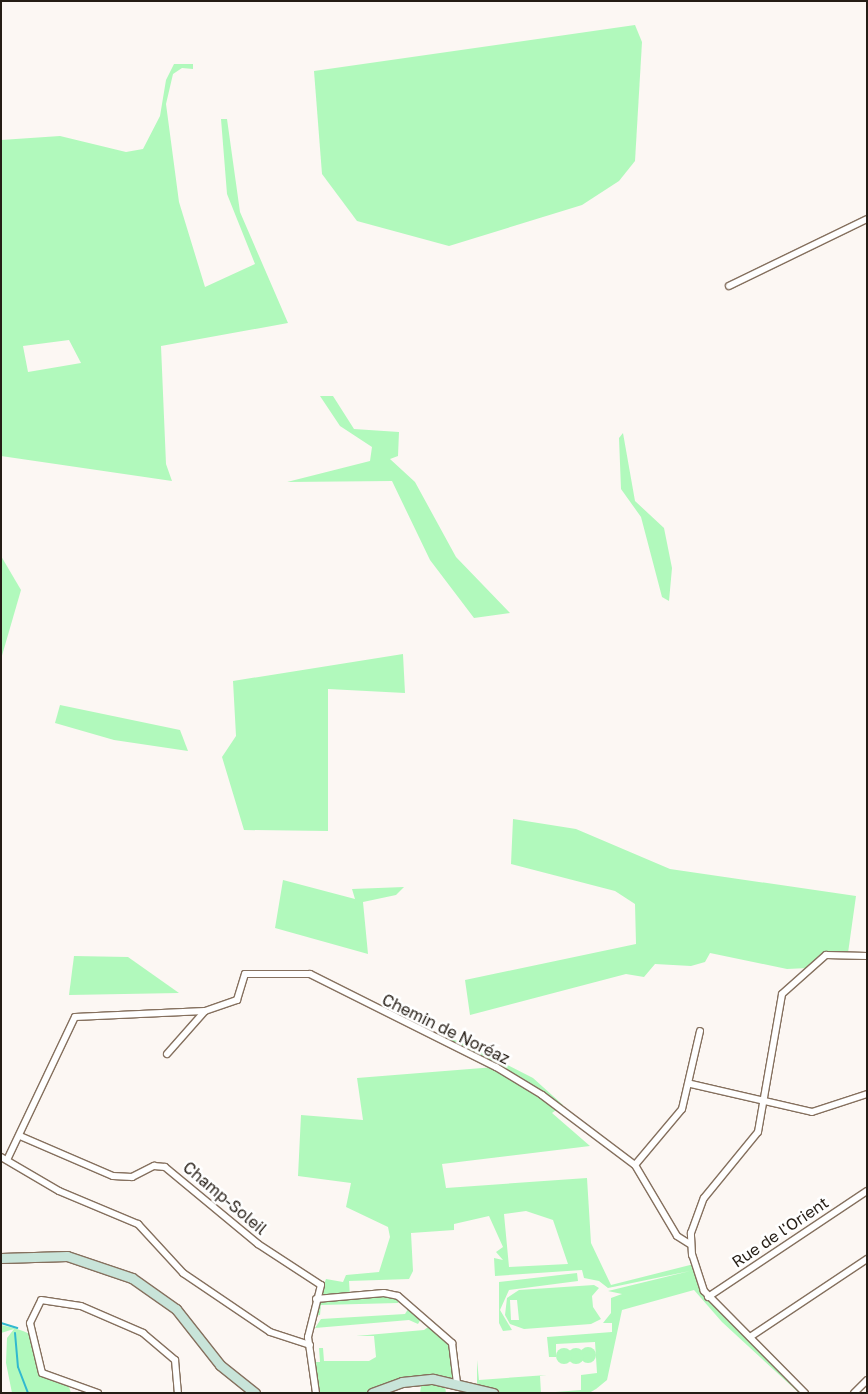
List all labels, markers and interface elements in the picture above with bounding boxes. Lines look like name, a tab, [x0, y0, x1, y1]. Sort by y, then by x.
street label: Chemin de Noréaz	[379, 990, 513, 1068]
street label: Champ-Soleil	[179, 1157, 271, 1239]
street label: Rue de l'Orient	[728, 1193, 832, 1271]

